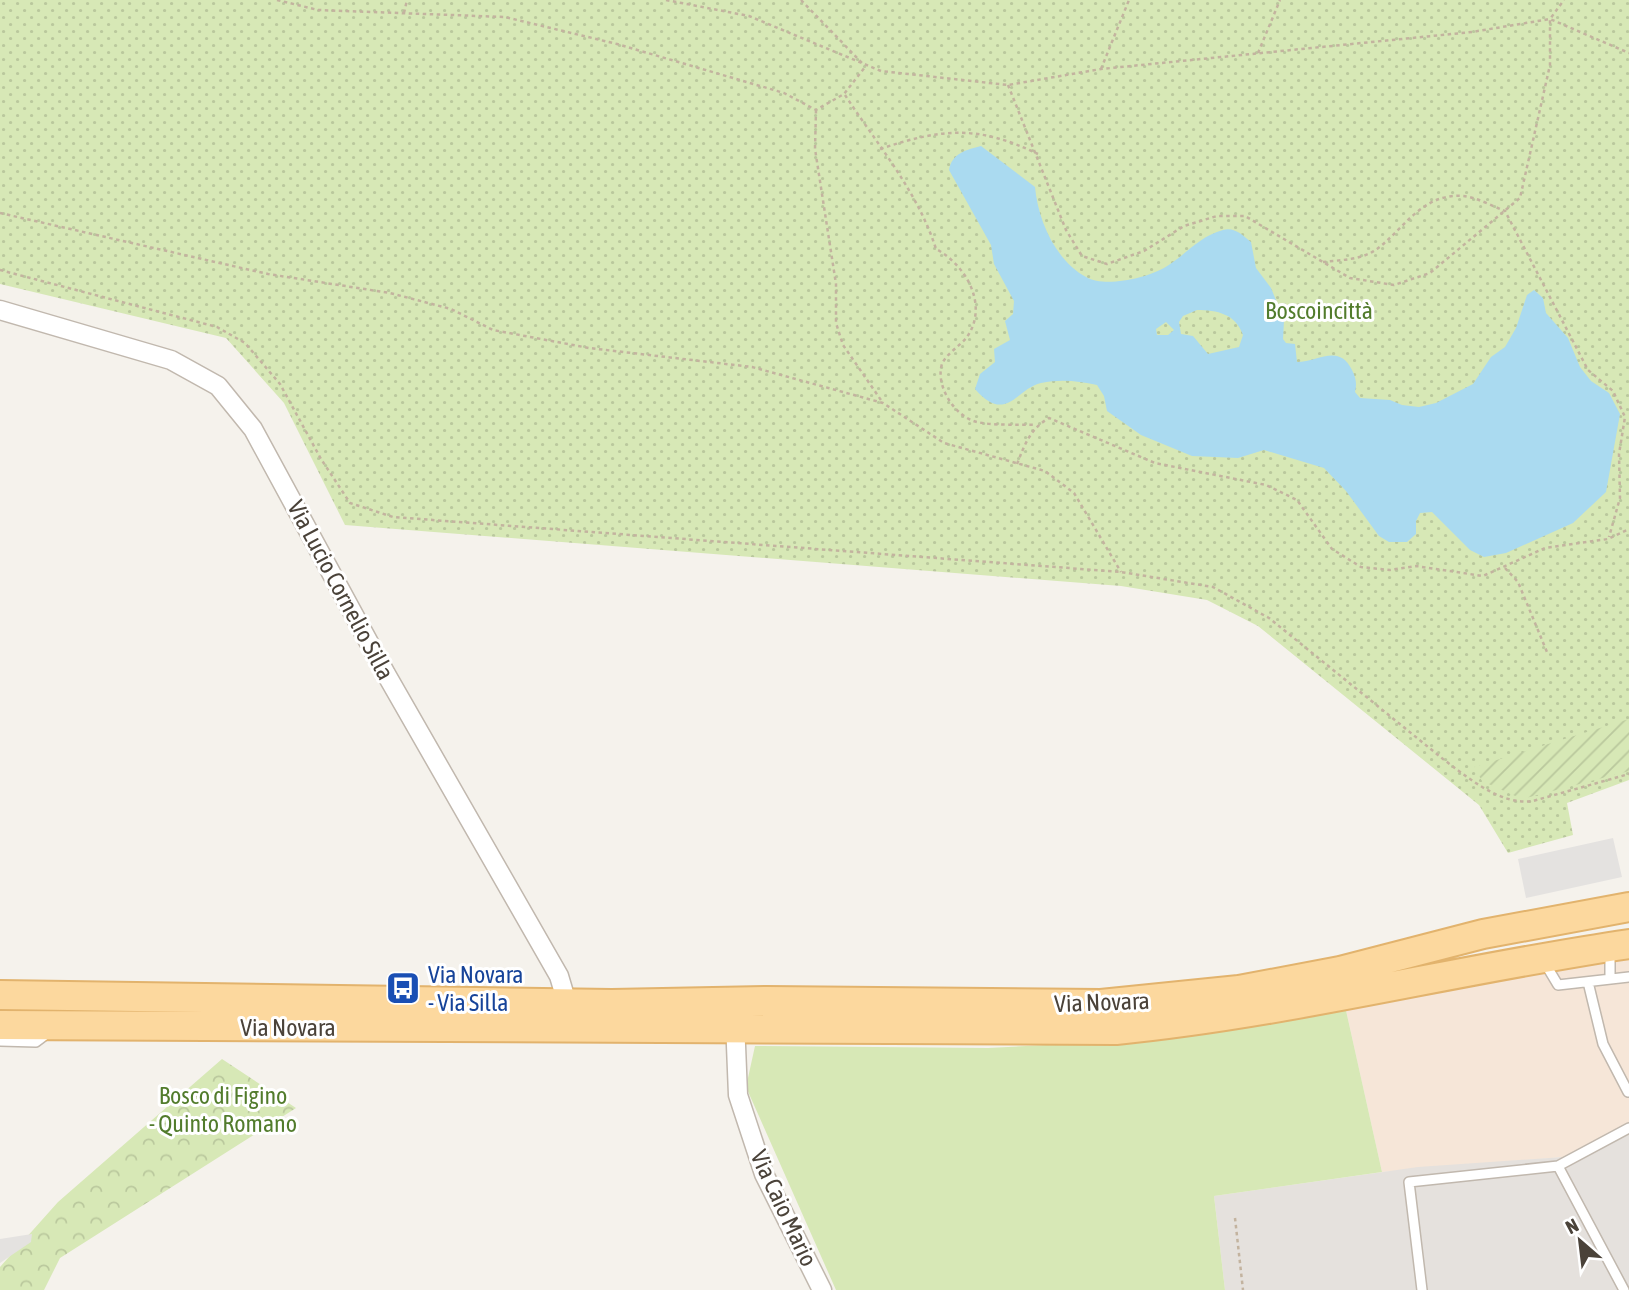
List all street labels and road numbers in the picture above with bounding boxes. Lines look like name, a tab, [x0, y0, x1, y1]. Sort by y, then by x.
street label: Via Lucio Cornelio Silla	[282, 496, 400, 684]
street label: Via Novara	[1054, 987, 1150, 1017]
street label: Via Novara	[240, 1014, 336, 1041]
street label: Via Caio Mario	[745, 1146, 823, 1270]

